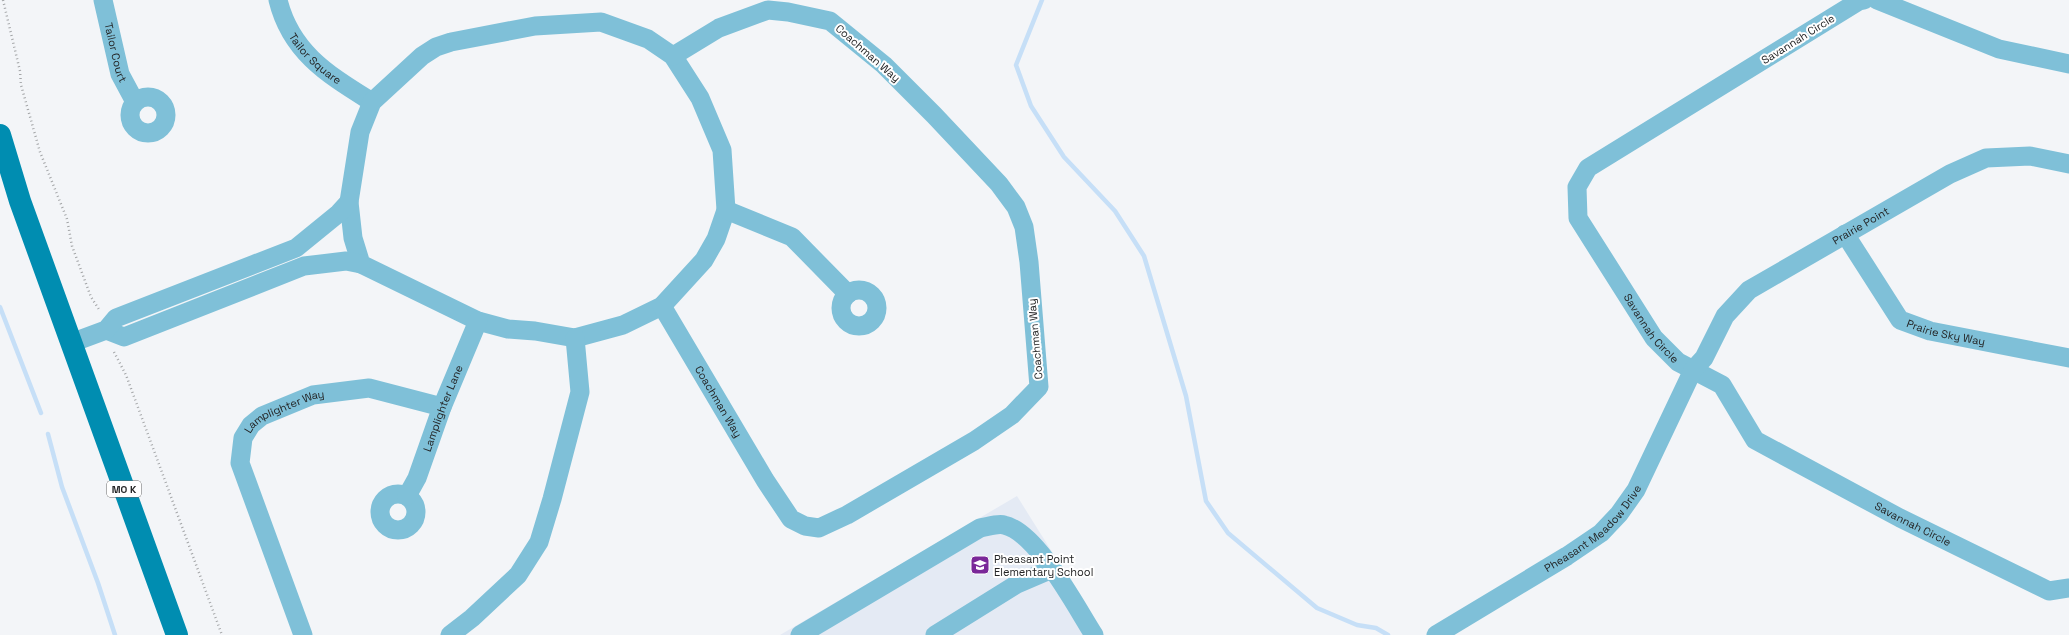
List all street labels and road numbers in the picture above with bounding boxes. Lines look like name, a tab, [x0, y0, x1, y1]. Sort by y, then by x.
street label: Savannah Circle	[1759, 11, 1837, 67]
street label: Tailor Court	[101, 21, 130, 85]
street label: Coachman Way	[833, 21, 903, 85]
street label: Tailor Square	[286, 30, 344, 87]
street label: Prairie Point	[1830, 204, 1892, 247]
street label: Savannah Circle	[1621, 291, 1682, 366]
street label: Coachman Way	[1024, 298, 1046, 380]
street label: Prairie Sky Way	[1905, 316, 1986, 349]
street label: Lamplighter Lane	[420, 363, 466, 454]
street label: Coachman Way	[692, 363, 745, 440]
street label: Lamplighter Way	[241, 387, 325, 435]
road number: MO K	[107, 481, 141, 497]
street label: Pheasant Meadow Drive	[1542, 483, 1644, 575]
street label: Savannah Circle	[1872, 499, 1953, 549]

